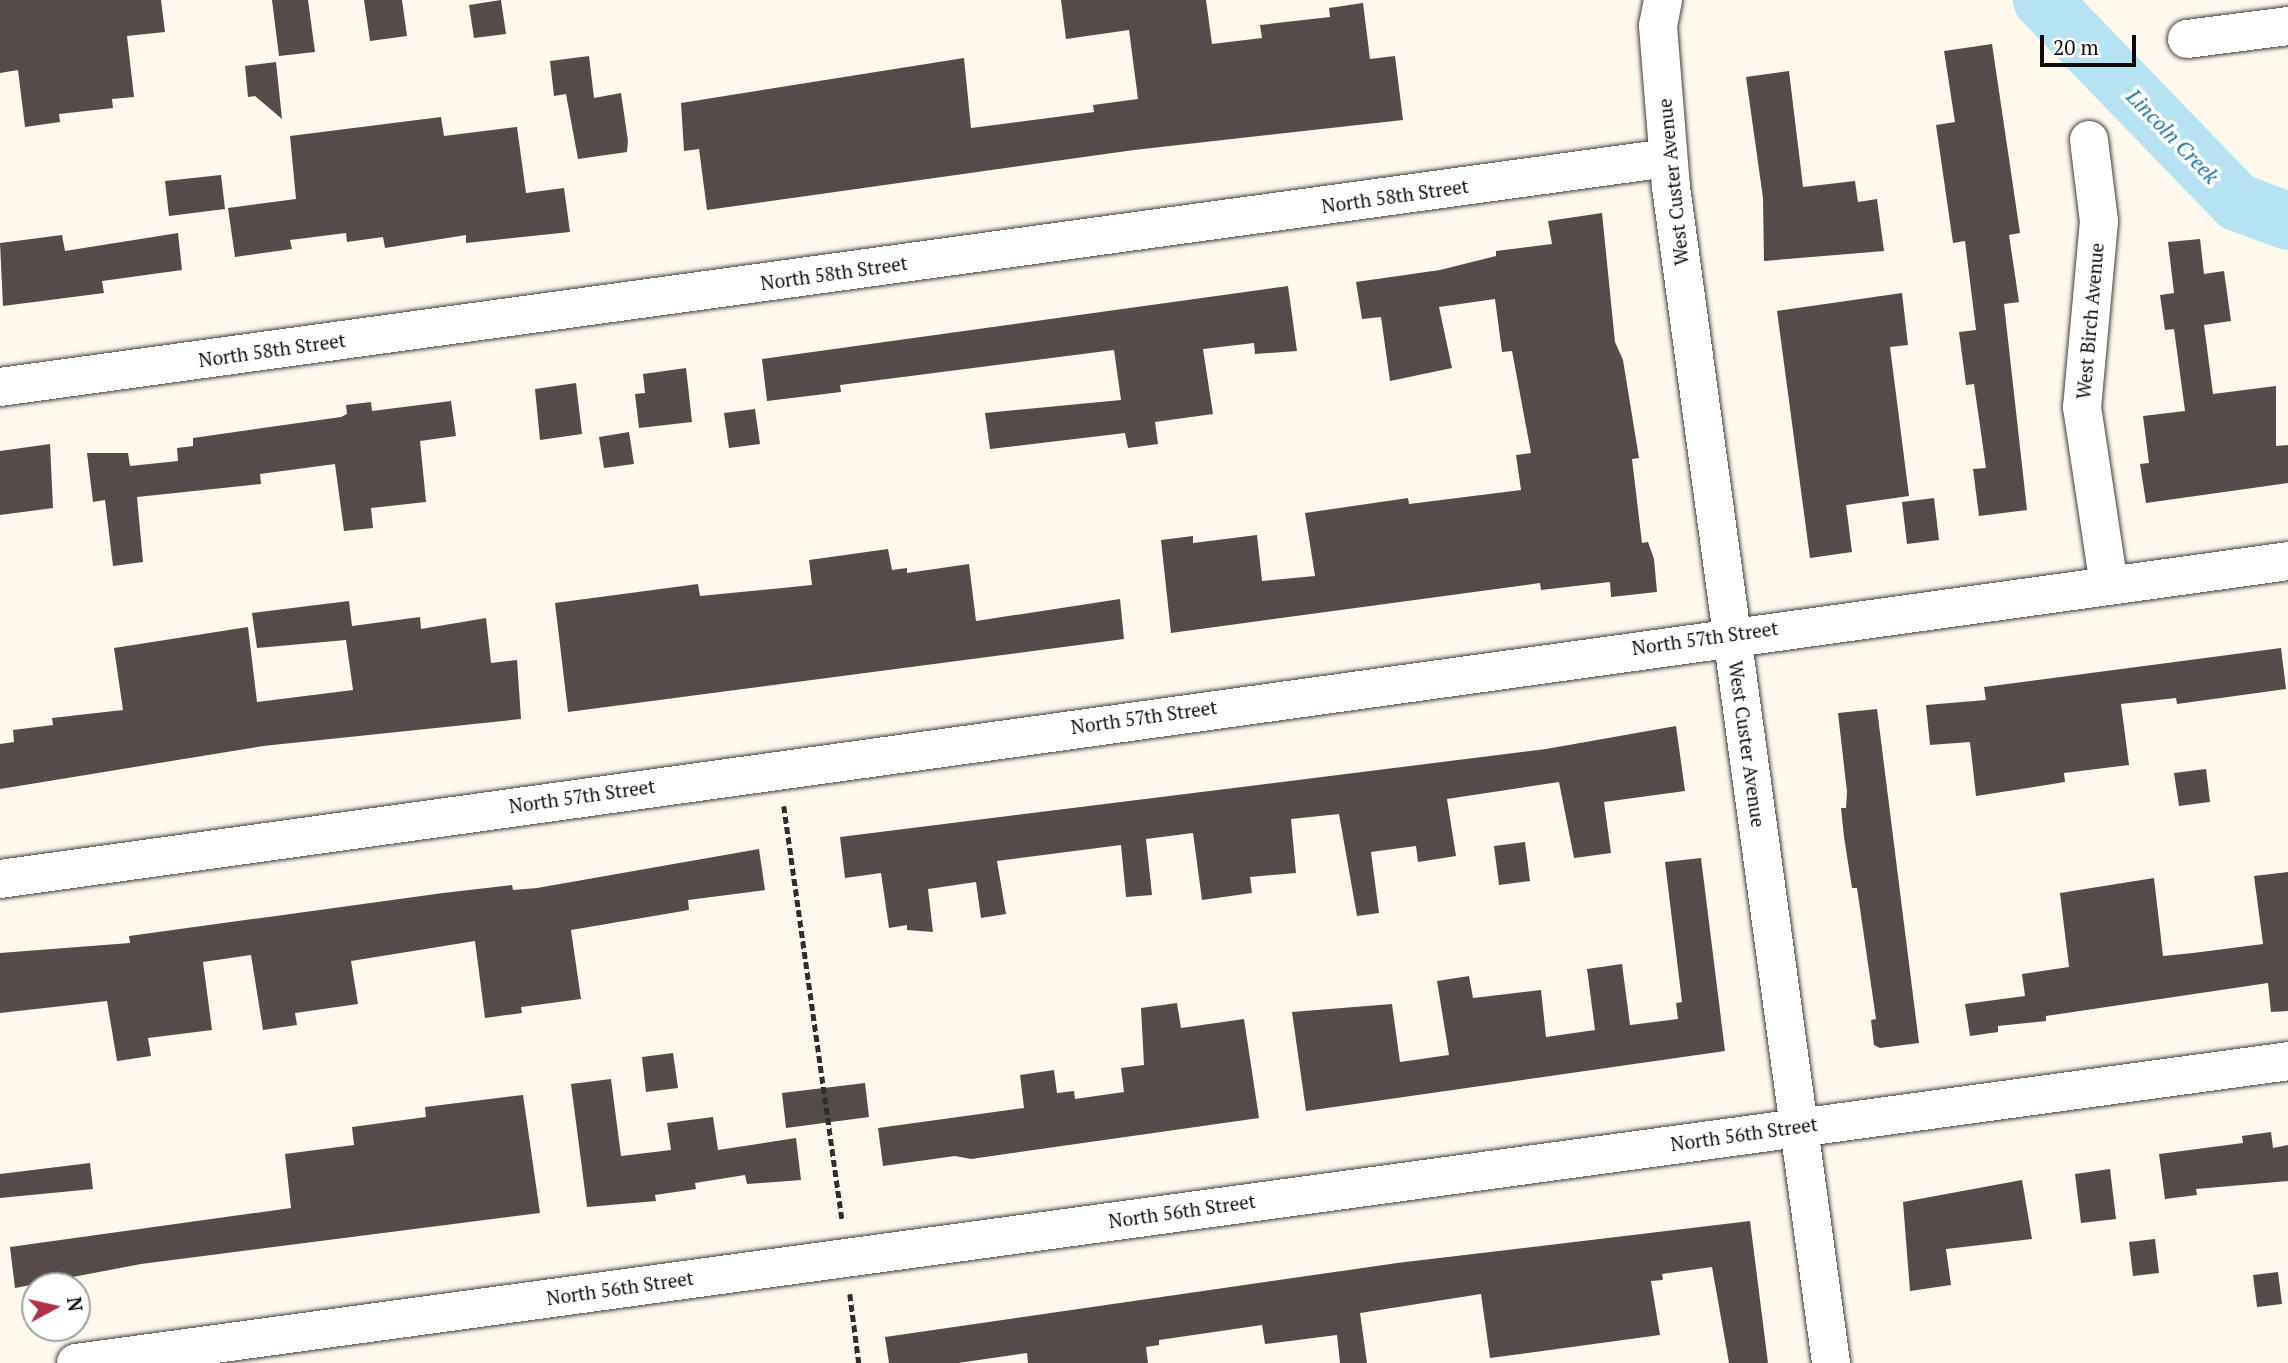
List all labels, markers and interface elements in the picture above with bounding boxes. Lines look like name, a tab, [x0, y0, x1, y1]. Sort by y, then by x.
scale bar	[2043, 21, 2139, 65]
text: 20 m	[2053, 33, 2099, 61]
water label: Lincoln Creek	[2122, 84, 2224, 188]
street label: West Custer Avenue	[1653, 97, 1693, 267]
street label: North 58th Street	[1320, 174, 1470, 218]
street label: West Birch Avenue	[2072, 242, 2108, 400]
street label: North 58th Street	[759, 251, 909, 295]
street label: North 58th Street	[197, 328, 347, 372]
street label: North 57th Street	[1630, 616, 1780, 660]
street label: West Custer Avenue	[1724, 659, 1770, 829]
street label: North 57th Street	[1069, 695, 1219, 739]
street label: North 57th Street	[507, 774, 657, 818]
street label: North 56th Street	[1669, 1112, 1819, 1156]
street label: North 56th Street	[1107, 1189, 1257, 1233]
street label: North 56th Street	[545, 1266, 695, 1310]
north arrow	[21, 1272, 91, 1342]
text: N	[62, 1295, 89, 1313]

